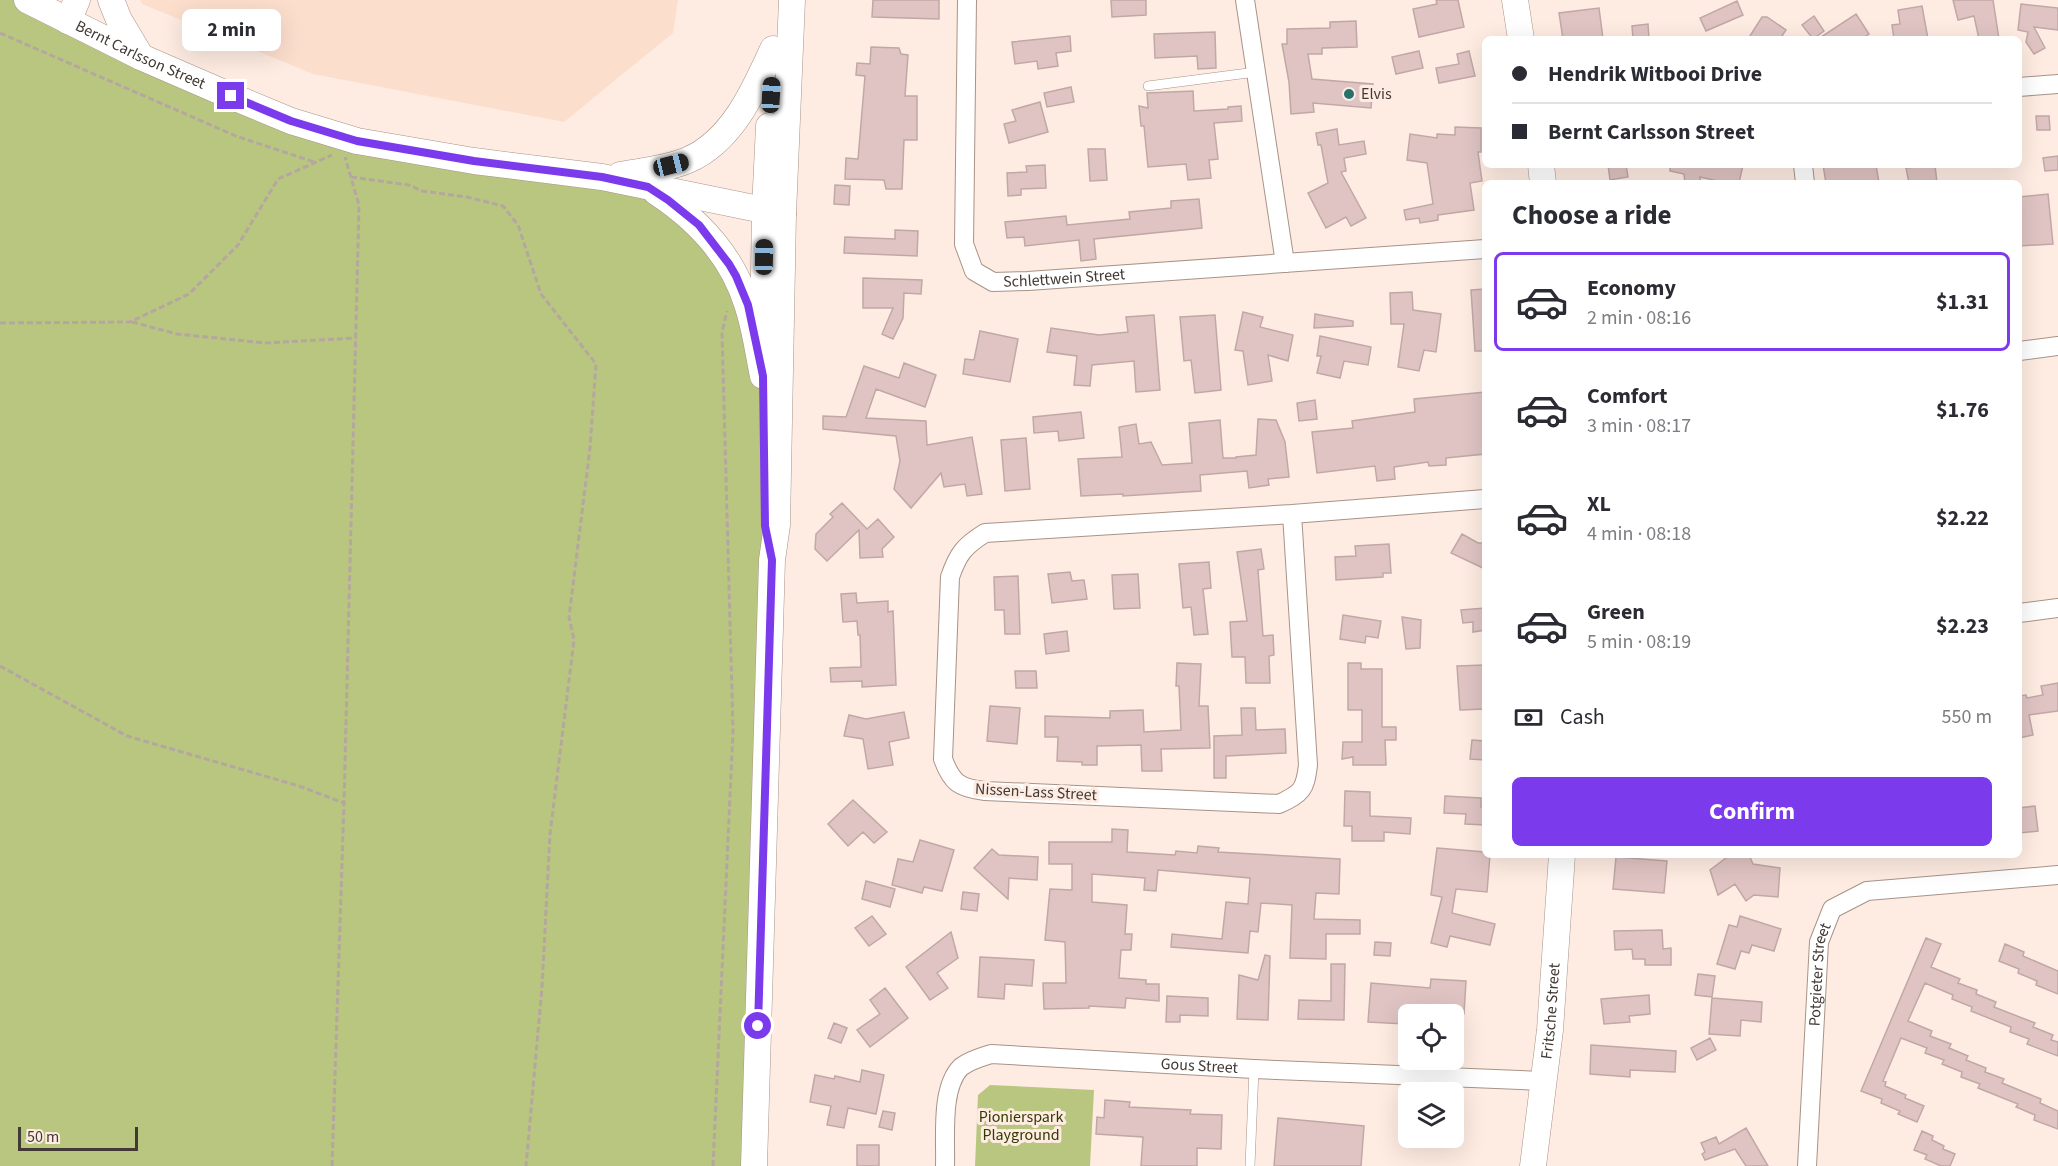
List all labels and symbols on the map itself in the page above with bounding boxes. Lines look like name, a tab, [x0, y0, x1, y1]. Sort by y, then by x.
callout: 2 min	[182, 9, 280, 51]
street label: Bernt Carlsson Street	[72, 15, 209, 95]
car	[761, 77, 781, 113]
route end	[217, 82, 244, 109]
place label: Elvis	[1361, 83, 1392, 105]
marker: Elvis	[1342, 87, 1356, 101]
car	[651, 152, 691, 178]
car	[755, 239, 773, 275]
street label: Schlettwein Street	[1003, 263, 1127, 293]
street label: Nissen-Lass Street	[975, 778, 1098, 806]
street label: Potgieter Street	[1803, 919, 1837, 1027]
street label: Fritsche Street	[1535, 962, 1566, 1060]
route start	[744, 1012, 771, 1039]
street label: Gous Street	[1160, 1053, 1239, 1079]
park label: Pionierspark Playground	[979, 1106, 1063, 1146]
scale bar	[18, 1124, 138, 1152]

